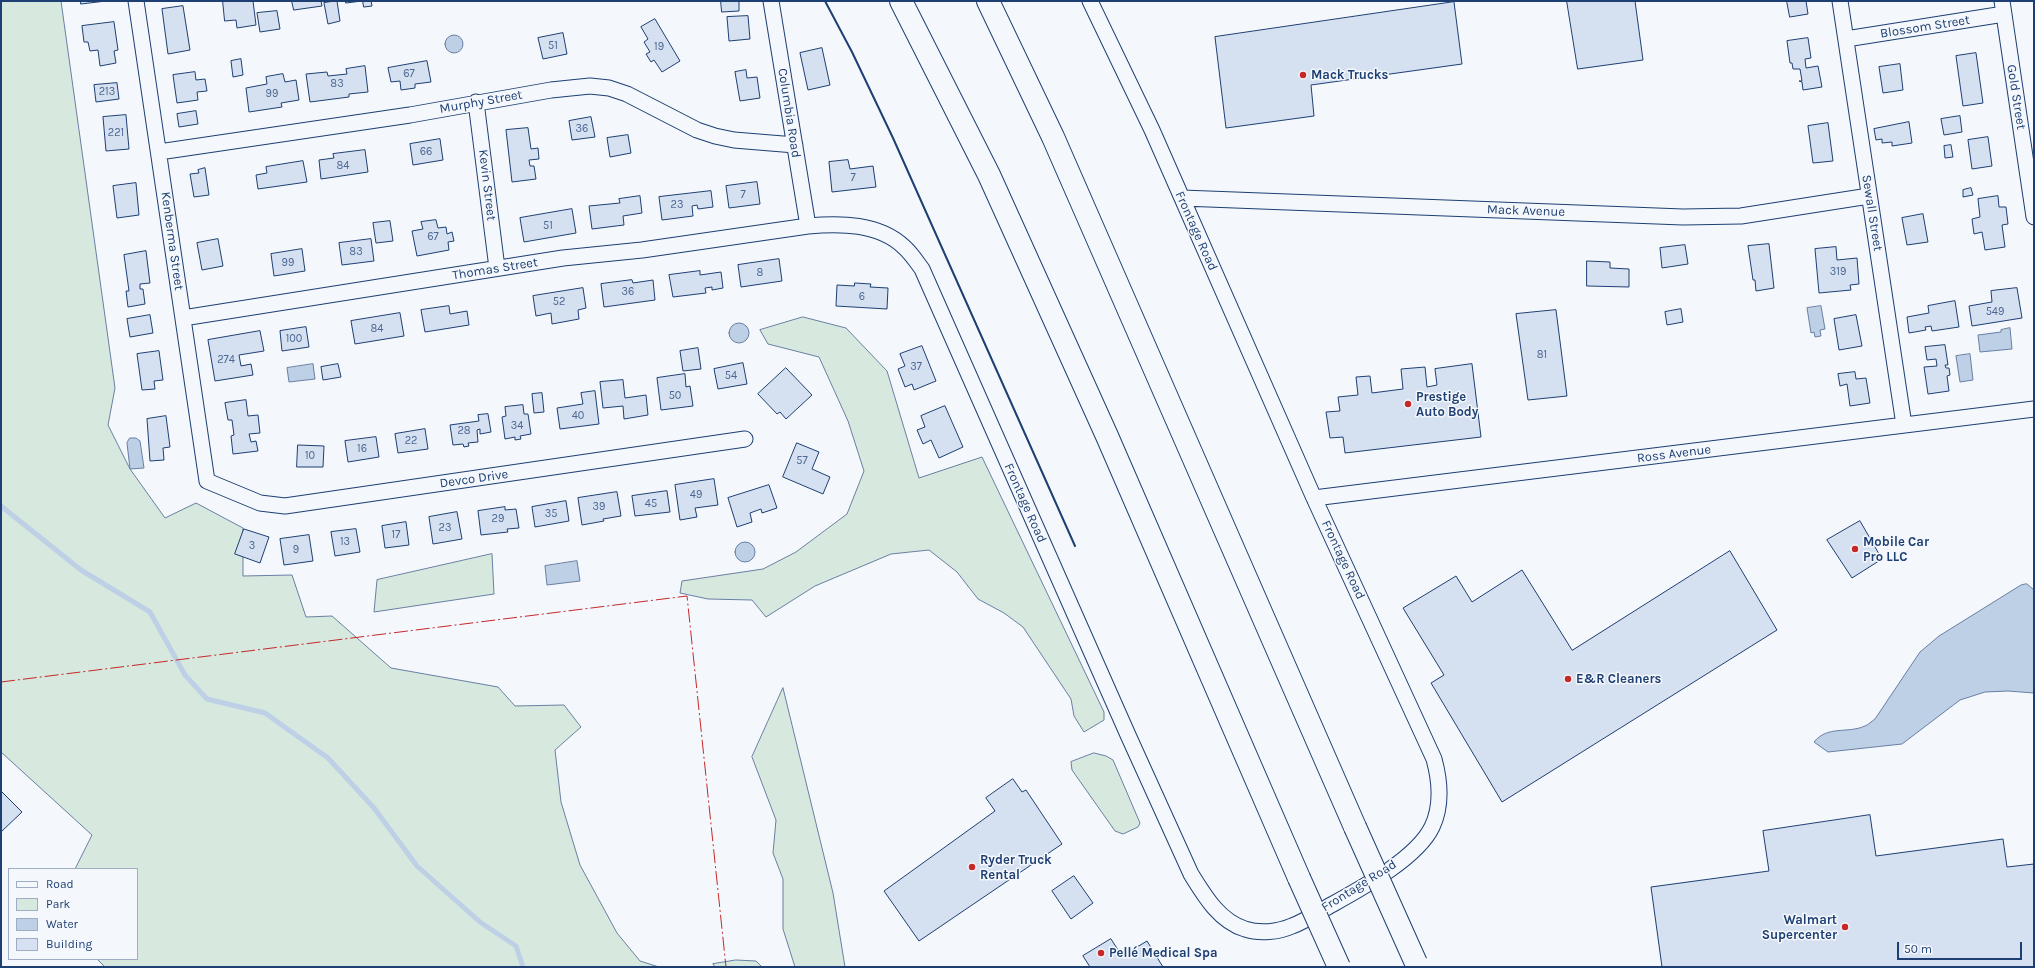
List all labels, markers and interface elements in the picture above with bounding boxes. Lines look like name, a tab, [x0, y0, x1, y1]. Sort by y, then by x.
street label: Blossom Street	[1879, 12, 1971, 42]
house number: 51	[548, 39, 558, 53]
house number: 19	[654, 40, 664, 54]
street label: Gold Street	[2003, 63, 2029, 131]
house number: 67	[403, 67, 415, 81]
street label: Columbia Road	[774, 67, 804, 159]
place label: Mack Trucks	[1311, 67, 1388, 83]
marker: Mack Trucks	[1298, 70, 1308, 80]
house number: 83	[330, 77, 344, 91]
house number: 213	[99, 85, 115, 99]
house number: 99	[266, 87, 278, 101]
street label: Murphy Street	[438, 87, 524, 117]
house number: 36	[576, 122, 588, 136]
house number: 221	[108, 126, 124, 140]
house number: 66	[420, 145, 432, 159]
street label: Kevin Street	[475, 149, 499, 221]
house number: 84	[337, 159, 349, 173]
house number: 7	[850, 171, 856, 185]
street label: Sewall Street	[1858, 174, 1886, 252]
house number: 7	[740, 188, 746, 202]
street label: Frontage Road	[1171, 189, 1221, 273]
street label: Kenberma Street	[157, 191, 187, 291]
house number: 23	[671, 198, 683, 212]
street label: Mack Avenue	[1487, 202, 1565, 220]
house number: 51	[543, 219, 553, 233]
house number: 67	[427, 230, 439, 244]
house number: 83	[349, 245, 363, 259]
street label: Thomas Street	[451, 255, 539, 283]
house number: 99	[282, 256, 294, 270]
house number: 319	[1830, 265, 1846, 279]
house number: 8	[757, 266, 763, 280]
house number: 36	[622, 285, 634, 299]
house number: 6	[859, 290, 865, 304]
house number: 52	[553, 295, 565, 309]
house number: 549	[1986, 305, 2004, 319]
house number: 84	[371, 322, 383, 336]
house number: 100	[286, 332, 302, 346]
house number: 81	[1537, 348, 1547, 362]
house number: 274	[217, 353, 235, 367]
house number: 37	[910, 360, 922, 374]
house number: 54	[725, 369, 737, 383]
house number: 50	[669, 389, 681, 403]
place label: Prestige Auto Body	[1416, 389, 1478, 420]
marker: Prestige Auto Body	[1403, 399, 1413, 409]
house number: 40	[572, 409, 584, 423]
house number: 34	[511, 419, 523, 433]
house number: 28	[457, 424, 471, 438]
house number: 22	[405, 434, 417, 448]
house number: 16	[357, 442, 367, 456]
street label: Ross Avenue	[1636, 442, 1712, 466]
house number: 10	[305, 449, 315, 463]
house number: 57	[796, 454, 808, 468]
street label: Frontage Road	[1000, 461, 1050, 545]
street label: Devco Drive	[439, 466, 509, 492]
house number: 49	[690, 488, 702, 502]
house number: 45	[645, 497, 657, 511]
house number: 39	[593, 500, 605, 514]
house number: 35	[545, 507, 557, 521]
house number: 29	[492, 512, 504, 526]
street label: Frontage Road	[1318, 518, 1368, 602]
house number: 23	[439, 521, 451, 535]
house number: 17	[392, 528, 400, 542]
place label: Mobile Car Pro LLC	[1863, 534, 1929, 565]
house number: 13	[340, 535, 350, 549]
house number: 3	[249, 539, 255, 553]
house number: 9	[293, 543, 299, 557]
marker: Mobile Car Pro LLC	[1850, 544, 1860, 554]
place label: E&R Cleaners	[1576, 671, 1661, 687]
marker: E&R Cleaners	[1563, 674, 1573, 684]
place label: Ryder Truck Rental	[980, 852, 1052, 883]
street label: Frontage Road	[1319, 857, 1399, 915]
marker: Ryder Truck Rental	[967, 862, 977, 872]
legend	[8, 868, 138, 960]
text: Road	[46, 877, 74, 891]
text: Park	[46, 897, 70, 911]
place label: Walmart Supercenter	[1762, 912, 1837, 943]
text: Water	[46, 917, 78, 931]
marker: Walmart Supercenter	[1840, 922, 1850, 932]
scale bar	[1899, 934, 2024, 960]
text: Building	[46, 937, 92, 951]
text: 50 m	[1904, 942, 1932, 956]
place label: Pellé Medical Spa	[1109, 945, 1218, 961]
marker: Pellé Medical Spa	[1096, 948, 1106, 958]

